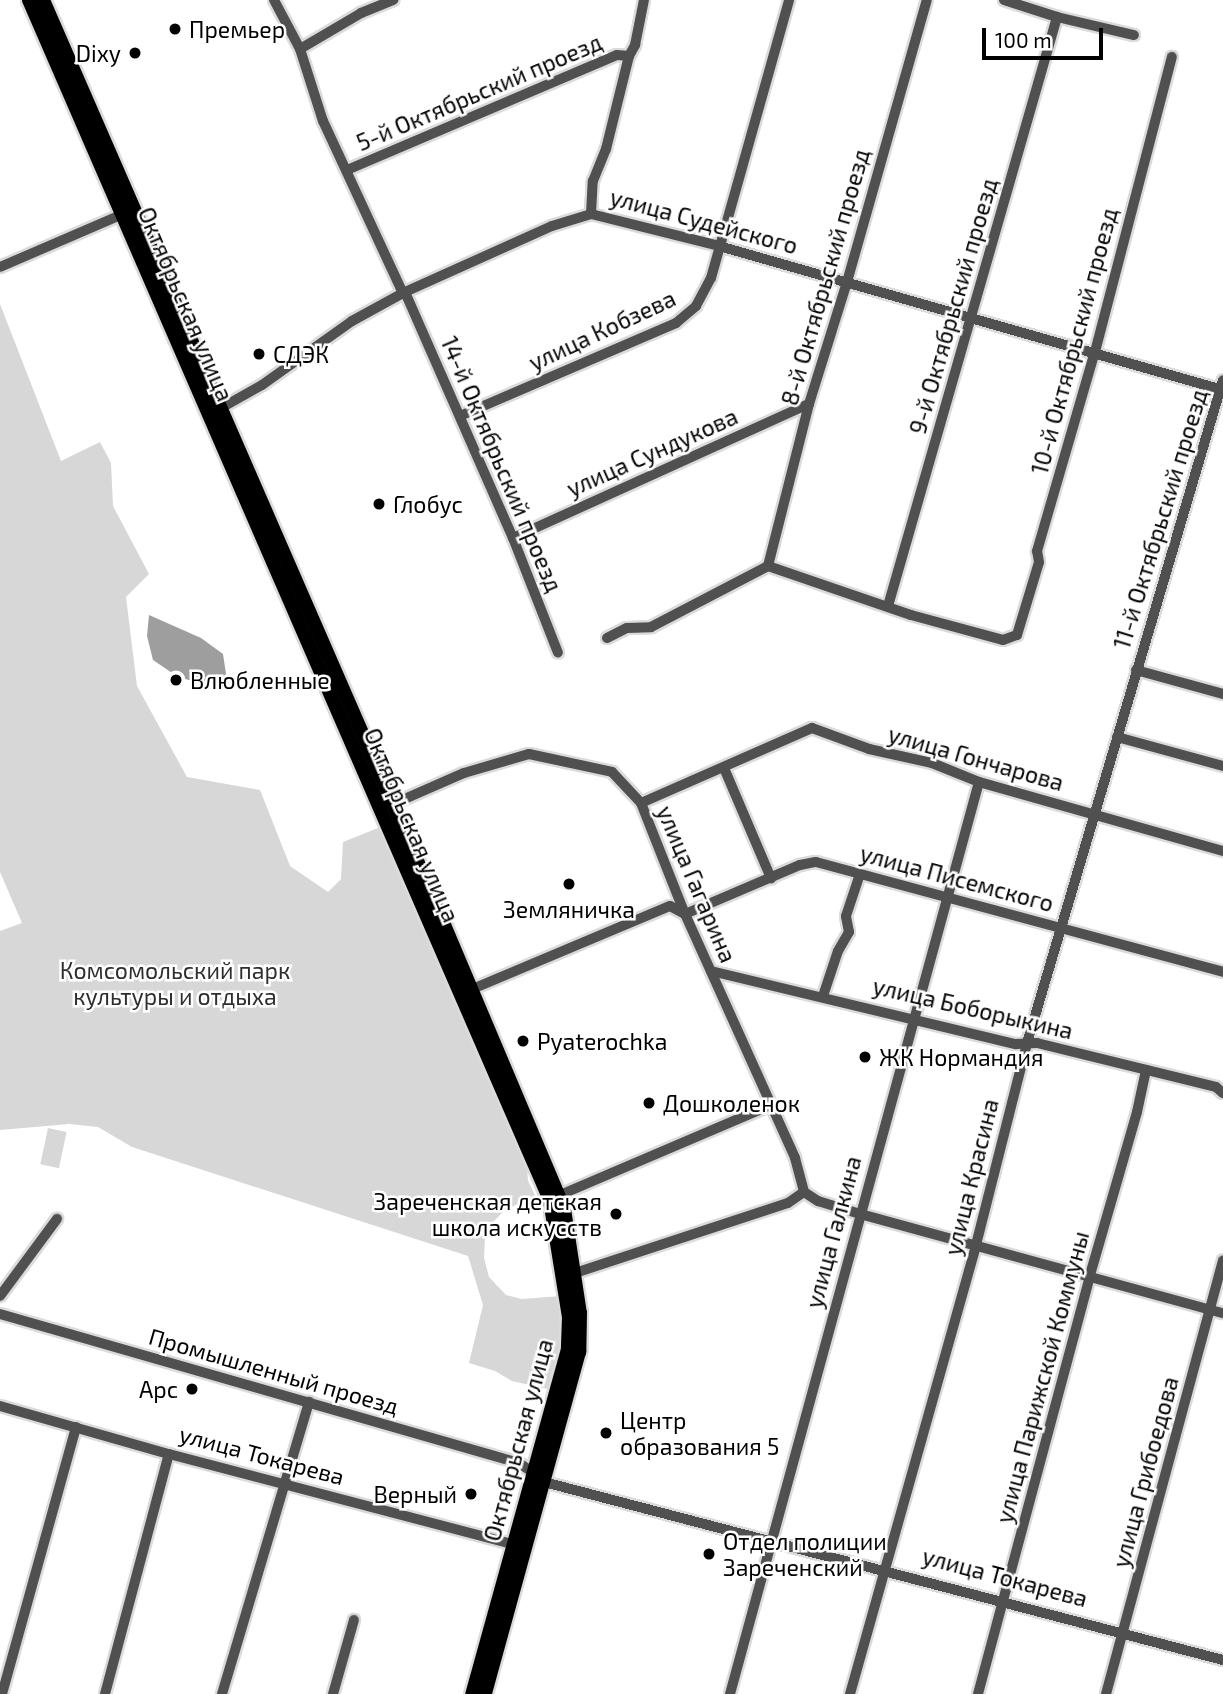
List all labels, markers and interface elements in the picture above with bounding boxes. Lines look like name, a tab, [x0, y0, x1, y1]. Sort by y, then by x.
scale bar	[985, 14, 1106, 58]
place label: Премьер	[189, 15, 285, 43]
marker: Премьер	[167, 21, 183, 37]
text: 100 m	[995, 27, 1052, 52]
street label: 5-й Октябрьский проезд	[352, 28, 606, 156]
place label: Dixy	[76, 39, 121, 67]
marker: Dixy	[127, 45, 143, 61]
street label: 8-й Октябрьский проезд	[775, 146, 875, 408]
street label: 9-й Октябрьский проезд	[903, 175, 1003, 437]
street label: улица Судейского	[607, 183, 801, 259]
street label: Октябрьская улица	[133, 203, 239, 405]
street label: 10-й Октябрьский проезд	[1025, 205, 1123, 477]
street label: улица Кобзева	[524, 284, 680, 376]
street label: 14-й Октябрьский проезд	[436, 332, 568, 596]
place label: СДЭК	[273, 340, 329, 368]
marker: СДЭК	[251, 346, 267, 362]
street label: 11-й Октябрьский проезд	[1107, 386, 1213, 652]
street label: улица Сундукова	[562, 402, 742, 502]
place label: Глобус	[393, 490, 463, 518]
marker: Глобус	[371, 496, 387, 512]
place label: Влюбленные	[190, 666, 330, 694]
marker: Влюбленные	[168, 672, 184, 688]
street label: улица Гончарова	[885, 720, 1067, 796]
street label: Октябрьская улица	[359, 724, 465, 926]
street label: улица Гагарина	[652, 801, 742, 967]
street label: улица Писемского	[857, 839, 1057, 917]
marker: Земляничка	[561, 876, 577, 892]
place label: Земляничка	[503, 895, 635, 923]
park label: Комсомольский парк культуры и отдыха	[60, 956, 290, 1010]
street label: улица Боборыкина	[870, 972, 1076, 1044]
place label: Pyaterochka	[537, 1027, 667, 1055]
marker: Pyaterochka	[515, 1033, 531, 1049]
place label: ЖК Нормандия	[879, 1043, 1043, 1071]
marker: ЖК Нормандия	[857, 1049, 873, 1065]
place label: Дошколенок	[663, 1089, 800, 1117]
marker: Дошколенок	[641, 1095, 657, 1111]
street label: улица Красина	[938, 1096, 1004, 1258]
street label: улица Галкина	[799, 1153, 867, 1311]
place label: Зареченская детская школа искусств	[374, 1187, 602, 1241]
marker: Зареченская детская школа искусств	[608, 1206, 624, 1222]
street label: улица Парижской Коммуны	[990, 1228, 1094, 1526]
street label: Промышленный проезд	[146, 1322, 402, 1420]
street label: Октябрьская улица	[478, 1336, 558, 1544]
street label: улица Грибоедова	[1106, 1374, 1184, 1570]
place label: Арс	[139, 1375, 178, 1403]
marker: Арс	[184, 1381, 200, 1397]
place label: Центр образования 5	[620, 1406, 779, 1460]
street label: улица Токарева	[177, 1420, 347, 1490]
marker: Центр образования 5	[598, 1425, 614, 1441]
place label: Верный	[373, 1480, 457, 1508]
marker: Верный	[463, 1486, 479, 1502]
place label: Отдел полиции Зареченский	[723, 1527, 887, 1581]
street label: улица Токарева	[920, 1542, 1090, 1612]
marker: Отдел полиции Зареченский	[701, 1546, 717, 1562]

